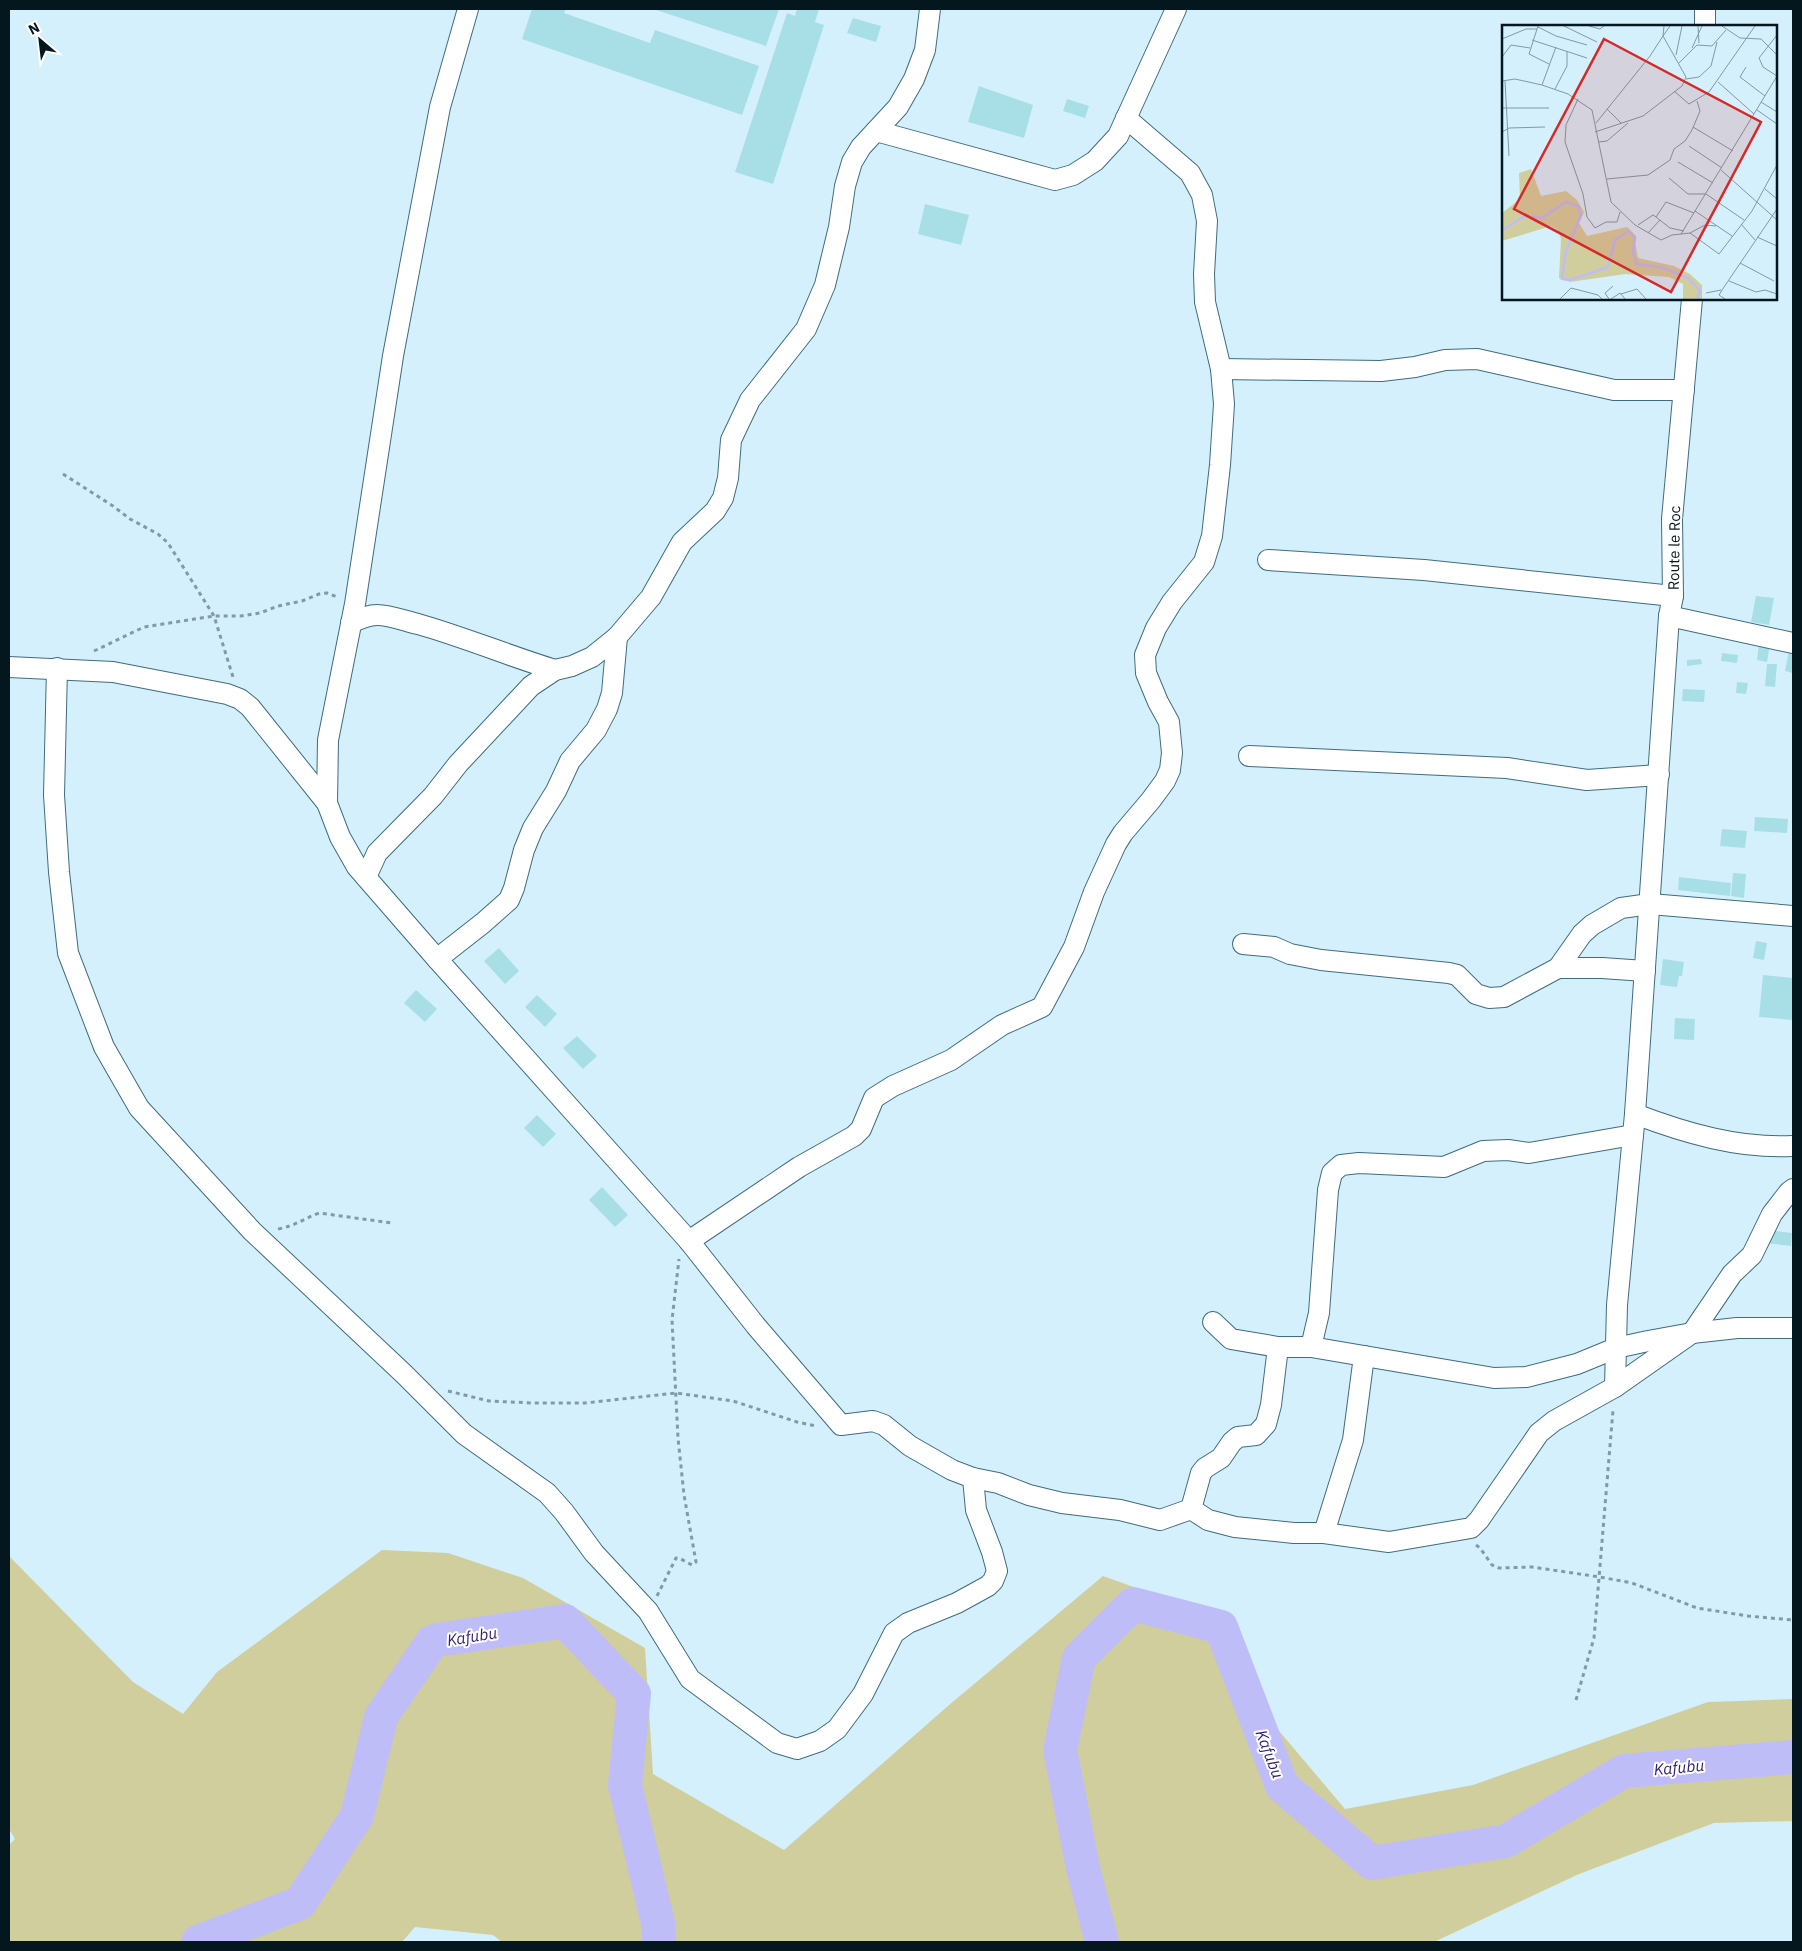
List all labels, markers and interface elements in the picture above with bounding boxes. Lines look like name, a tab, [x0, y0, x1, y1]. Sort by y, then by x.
north arrow	[15, 15, 65, 65]
text: N	[25, 18, 43, 39]
inset map	[1502, 25, 1777, 300]
street label: Route le Roc	[1664, 505, 1684, 590]
water label: Kafubu	[445, 1622, 499, 1650]
water label: Kafubu	[1252, 1727, 1288, 1781]
water label: Kafubu	[1653, 1755, 1705, 1779]

